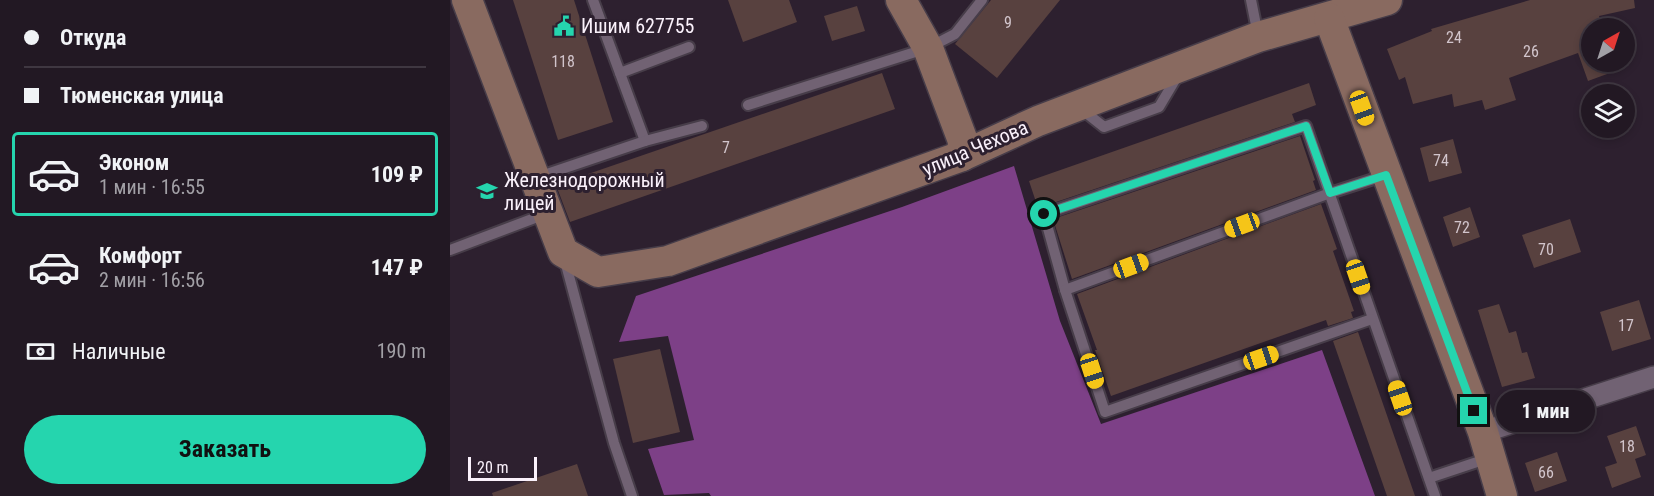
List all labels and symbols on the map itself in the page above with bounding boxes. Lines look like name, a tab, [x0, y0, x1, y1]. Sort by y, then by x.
house number: 9	[1004, 13, 1012, 32]
public building icon: Ишим 627755	[552, 14, 576, 38]
place label: Ишим 627755	[581, 14, 695, 38]
north arrow	[1581, 18, 1635, 72]
house number: 24	[1446, 28, 1462, 47]
house number: 26	[1523, 42, 1539, 61]
house number: 118	[551, 52, 575, 71]
car	[1347, 88, 1377, 128]
street label: улица Чехова	[918, 115, 1032, 181]
house number: 7	[722, 138, 730, 157]
house number: 74	[1433, 151, 1449, 170]
place label: Железнодорожный лицей	[504, 168, 665, 215]
school or university icon: Железнодорожный лицей	[475, 179, 499, 203]
route start	[1030, 200, 1057, 227]
car	[1222, 210, 1262, 240]
house number: 72	[1454, 218, 1470, 237]
house number: 70	[1538, 240, 1554, 259]
car	[1111, 251, 1151, 281]
car	[1344, 257, 1372, 297]
house number: 17	[1618, 316, 1634, 335]
car	[1241, 344, 1281, 372]
car	[1078, 351, 1106, 391]
car	[1386, 378, 1414, 418]
callout: 1 мин	[1495, 390, 1594, 432]
route end	[1460, 397, 1487, 424]
house number: 18	[1619, 437, 1635, 456]
scale bar	[468, 454, 537, 482]
house number: 66	[1538, 463, 1554, 482]

